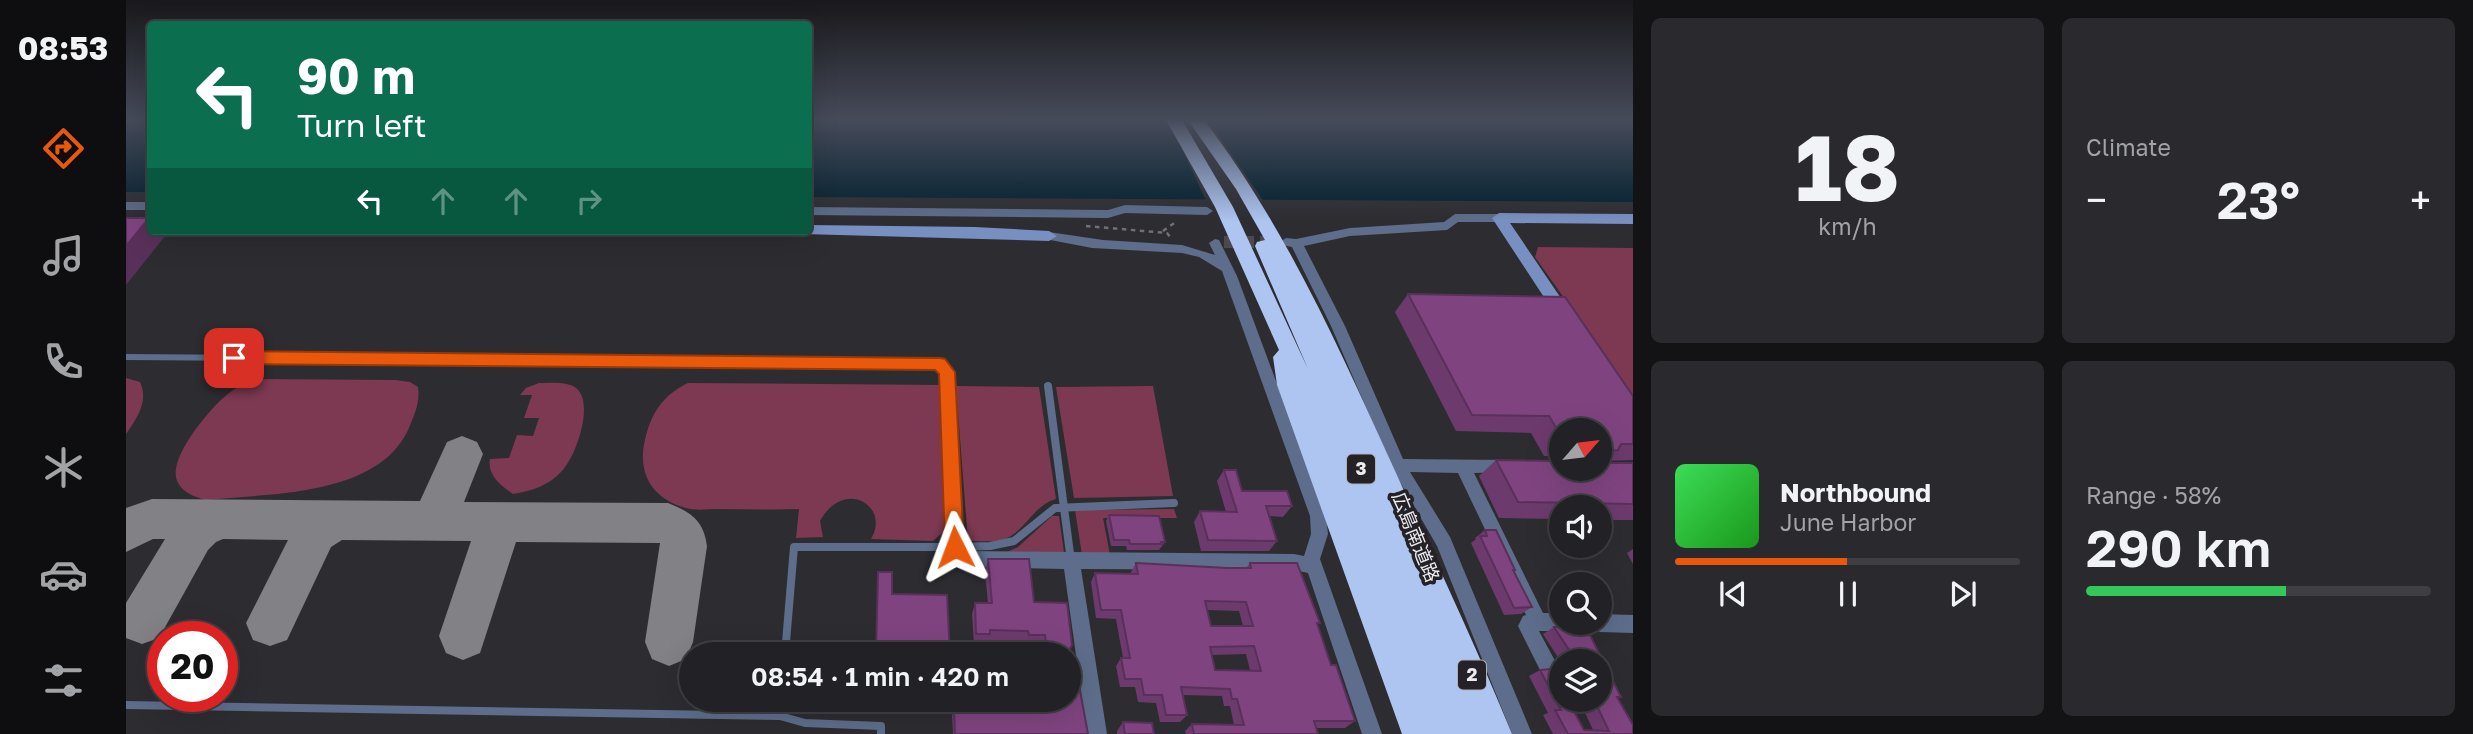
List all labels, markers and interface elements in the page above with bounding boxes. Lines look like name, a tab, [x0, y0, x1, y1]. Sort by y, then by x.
text: 08:53	[18, 29, 108, 67]
text: 90 m	[297, 46, 415, 105]
icon: left	[182, 49, 273, 140]
text: Turn left	[297, 106, 426, 144]
text: 18	[1795, 112, 1900, 221]
icon: directions	[39, 124, 88, 173]
text: Climate	[2086, 133, 2171, 161]
text: 23°	[2217, 168, 2300, 230]
text: −	[2086, 177, 2107, 222]
text: +	[2410, 177, 2431, 222]
icon: left	[351, 182, 389, 220]
icon: ahead	[424, 182, 462, 220]
icon: ahead	[497, 182, 535, 220]
icon: right	[570, 182, 608, 220]
text: km/h	[1818, 212, 1877, 240]
icon: music	[39, 231, 88, 280]
pin	[204, 328, 264, 388]
icon: phone	[39, 337, 88, 386]
icon: arrive	[215, 339, 253, 377]
north arrow	[1549, 418, 1612, 481]
map controls	[1549, 418, 1612, 712]
icon: climate	[39, 443, 88, 492]
road number: 3	[1347, 454, 1375, 484]
text: Northbound	[1780, 477, 1931, 508]
text: Range · 58%	[2086, 481, 2221, 509]
street label: 広島南道路	[1388, 488, 1445, 585]
button: sound	[1549, 495, 1612, 558]
text: June Harbor	[1780, 508, 1916, 536]
position arrow	[918, 510, 992, 584]
text: 290 km	[2086, 516, 2271, 578]
icon: car	[39, 550, 88, 599]
button: search	[1549, 572, 1612, 635]
icon: previous	[1714, 575, 1752, 613]
icon: pause	[1829, 575, 1867, 613]
icon: next	[1944, 575, 1982, 613]
speed limit sign: 20	[147, 621, 238, 712]
button: layers	[1549, 649, 1612, 712]
icon: filters	[39, 656, 88, 705]
road number: 2	[1458, 660, 1486, 690]
text: 08:54 · 1 min · 420 m	[751, 661, 1009, 692]

